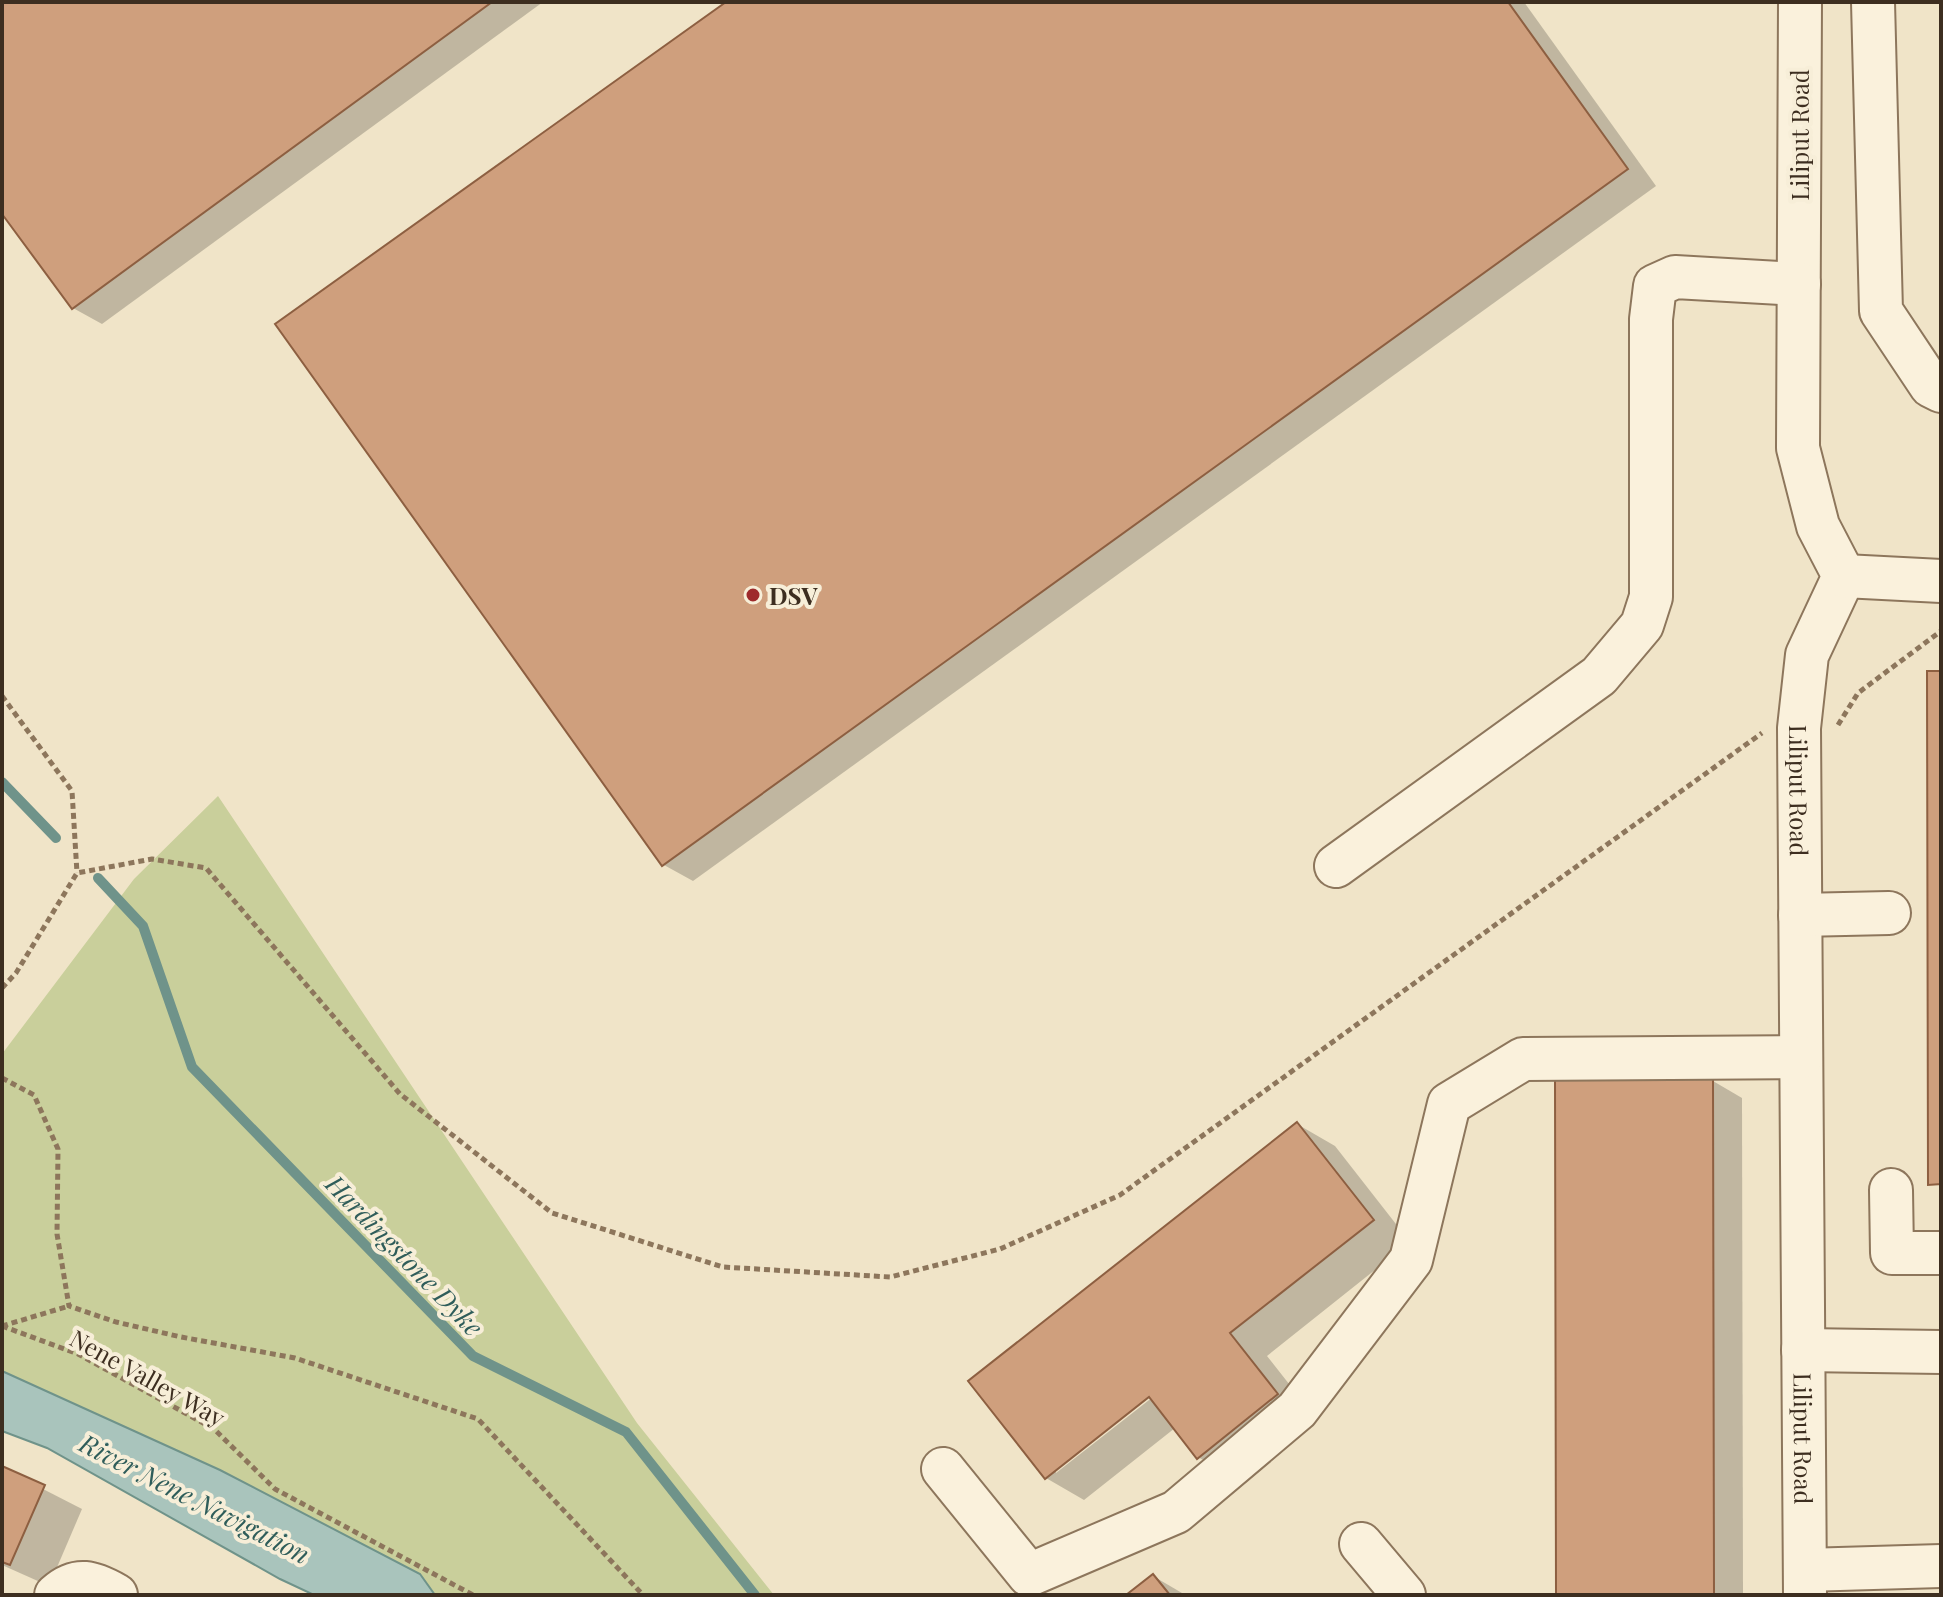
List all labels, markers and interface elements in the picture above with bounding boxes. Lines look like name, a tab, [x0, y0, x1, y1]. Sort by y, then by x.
street label: Liliput Road	[1783, 69, 1815, 201]
place label: DSV	[769, 579, 818, 611]
marker: DSV	[744, 586, 762, 604]
street label: Liliput Road	[1783, 724, 1816, 856]
water label: Hardingstone Dyke	[318, 1166, 491, 1343]
street label: Nene Valley Way	[65, 1321, 231, 1433]
street label: Liliput Road	[1787, 1372, 1820, 1504]
water label: River Nene Navigation	[73, 1424, 316, 1571]

